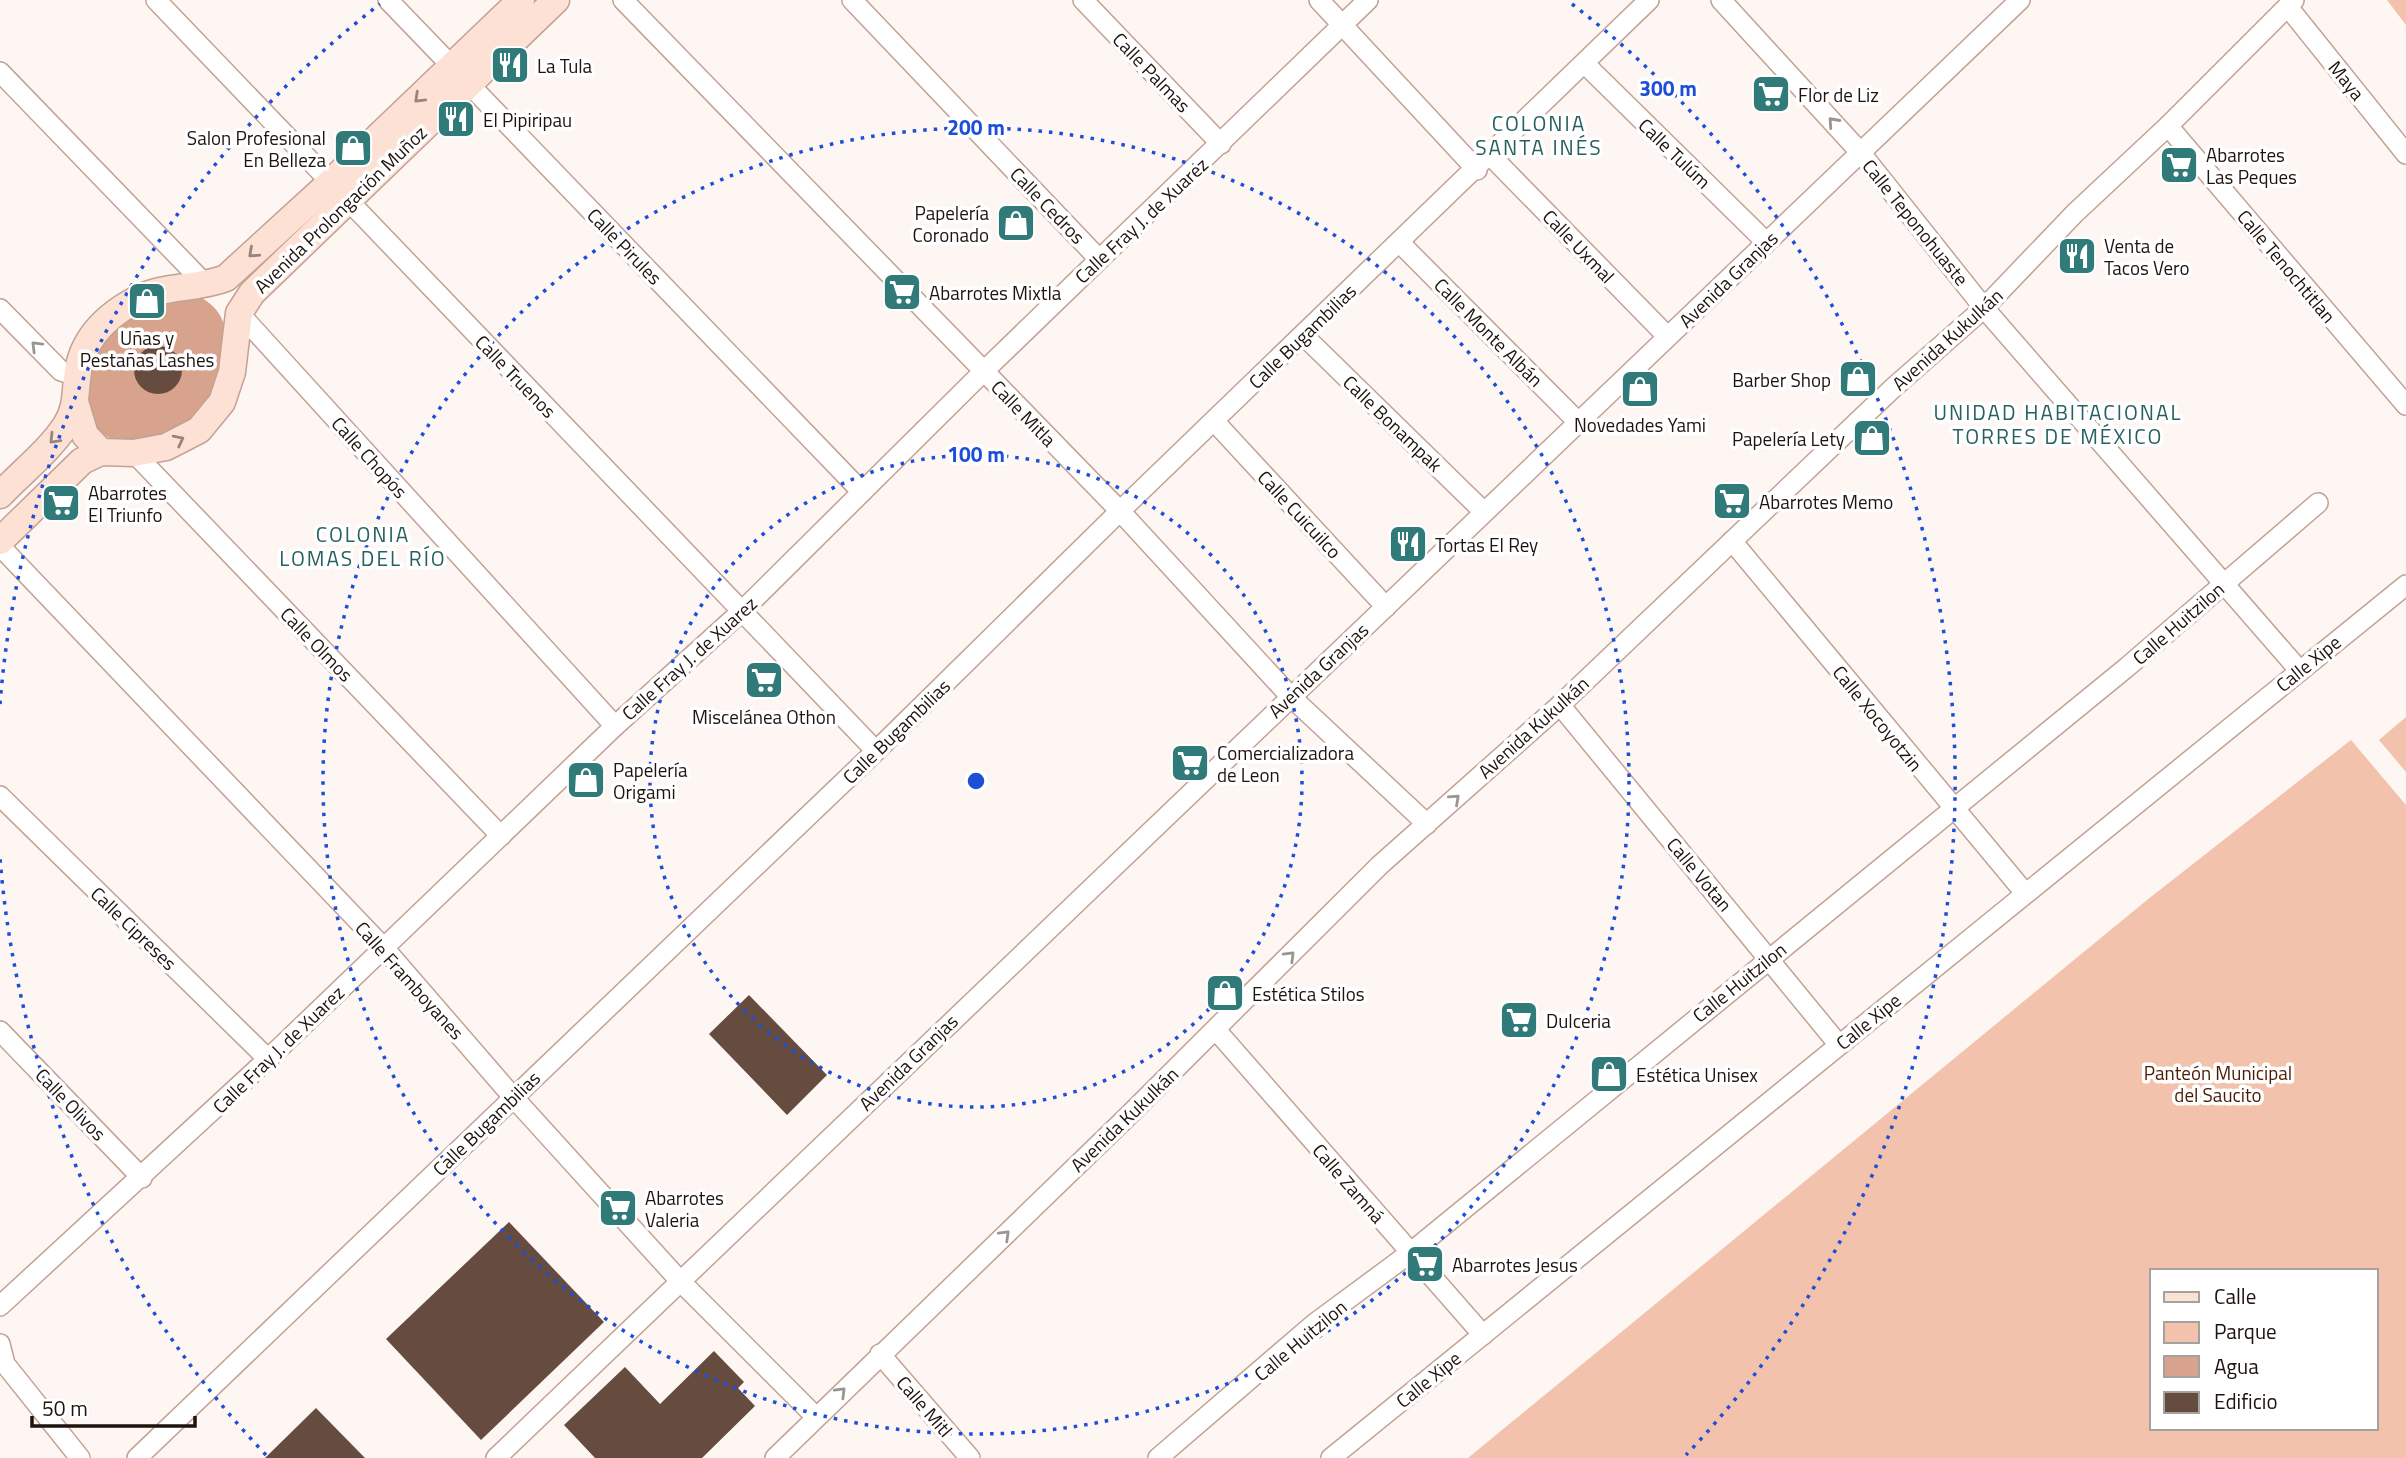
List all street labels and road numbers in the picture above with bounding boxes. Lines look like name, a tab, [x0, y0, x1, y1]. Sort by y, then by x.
street label: Calle Palmas	[1106, 25, 1198, 119]
street label: Maya	[2322, 54, 2372, 107]
street label: Calle Tulúm	[1632, 111, 1718, 195]
street label: Avenida Prolongación Muñoz	[247, 118, 433, 300]
street label: Calle Fray J. de Xuarez	[1068, 150, 1214, 290]
street label: Calle Teponohuaste	[1856, 152, 1976, 292]
street label: Calle Cedros	[1004, 160, 1092, 250]
street label: Calle Pirules	[581, 201, 669, 291]
street label: Calle Uxmal	[1536, 202, 1622, 290]
street label: Calle Tenochtitlan	[2231, 203, 2343, 329]
street label: Avenida Granjas	[1672, 224, 1784, 334]
street label: Calle Monte Albán	[1428, 271, 1550, 393]
street label: Calle Bugambilias	[1241, 277, 1363, 395]
street label: Avenida Kukulkán	[1885, 281, 2009, 397]
street label: Calle Truenos	[469, 328, 563, 424]
street label: Calle Bonampak	[1337, 368, 1449, 478]
street label: Calle Mitla	[985, 373, 1064, 453]
street label: Calle Chopos	[325, 409, 415, 505]
street label: Calle Cuicuilco	[1251, 463, 1349, 565]
street label: Calle Huitzilon	[2126, 575, 2230, 671]
street label: Calle Fray J. de Xuarez	[615, 589, 763, 727]
street label: Calle Olmos	[274, 600, 360, 688]
street label: Avenida Granjas	[1261, 616, 1375, 724]
street label: Calle Xipe	[2269, 628, 2347, 698]
street label: Calle Xocoyotzin	[1826, 659, 1930, 777]
street label: Avenida Kukulkán	[1471, 669, 1595, 785]
street label: Calle Bugambilias	[835, 672, 957, 790]
street label: Calle Votan	[1660, 831, 1740, 917]
street label: Calle Cipreses	[84, 879, 184, 977]
street label: Calle Framboyanes	[349, 914, 471, 1046]
street label: Calle Huitzilon	[1686, 935, 1792, 1029]
street label: Calle Fray J. de Xuarez	[206, 978, 350, 1120]
street label: Calle Xipe	[1829, 986, 1907, 1056]
street label: Avenida Granjas	[852, 1007, 964, 1117]
street label: Avenida Kukulkán	[1063, 1060, 1185, 1178]
street label: Calle Olivos	[29, 1061, 113, 1147]
street label: Calle Bugambilias	[425, 1064, 547, 1182]
street label: Calle Zamná	[1306, 1137, 1392, 1230]
street label: Calle Huitzilon	[1247, 1292, 1353, 1388]
street label: Calle Xipe	[1389, 1344, 1467, 1414]
street label: Calle Mitl	[890, 1369, 960, 1443]

